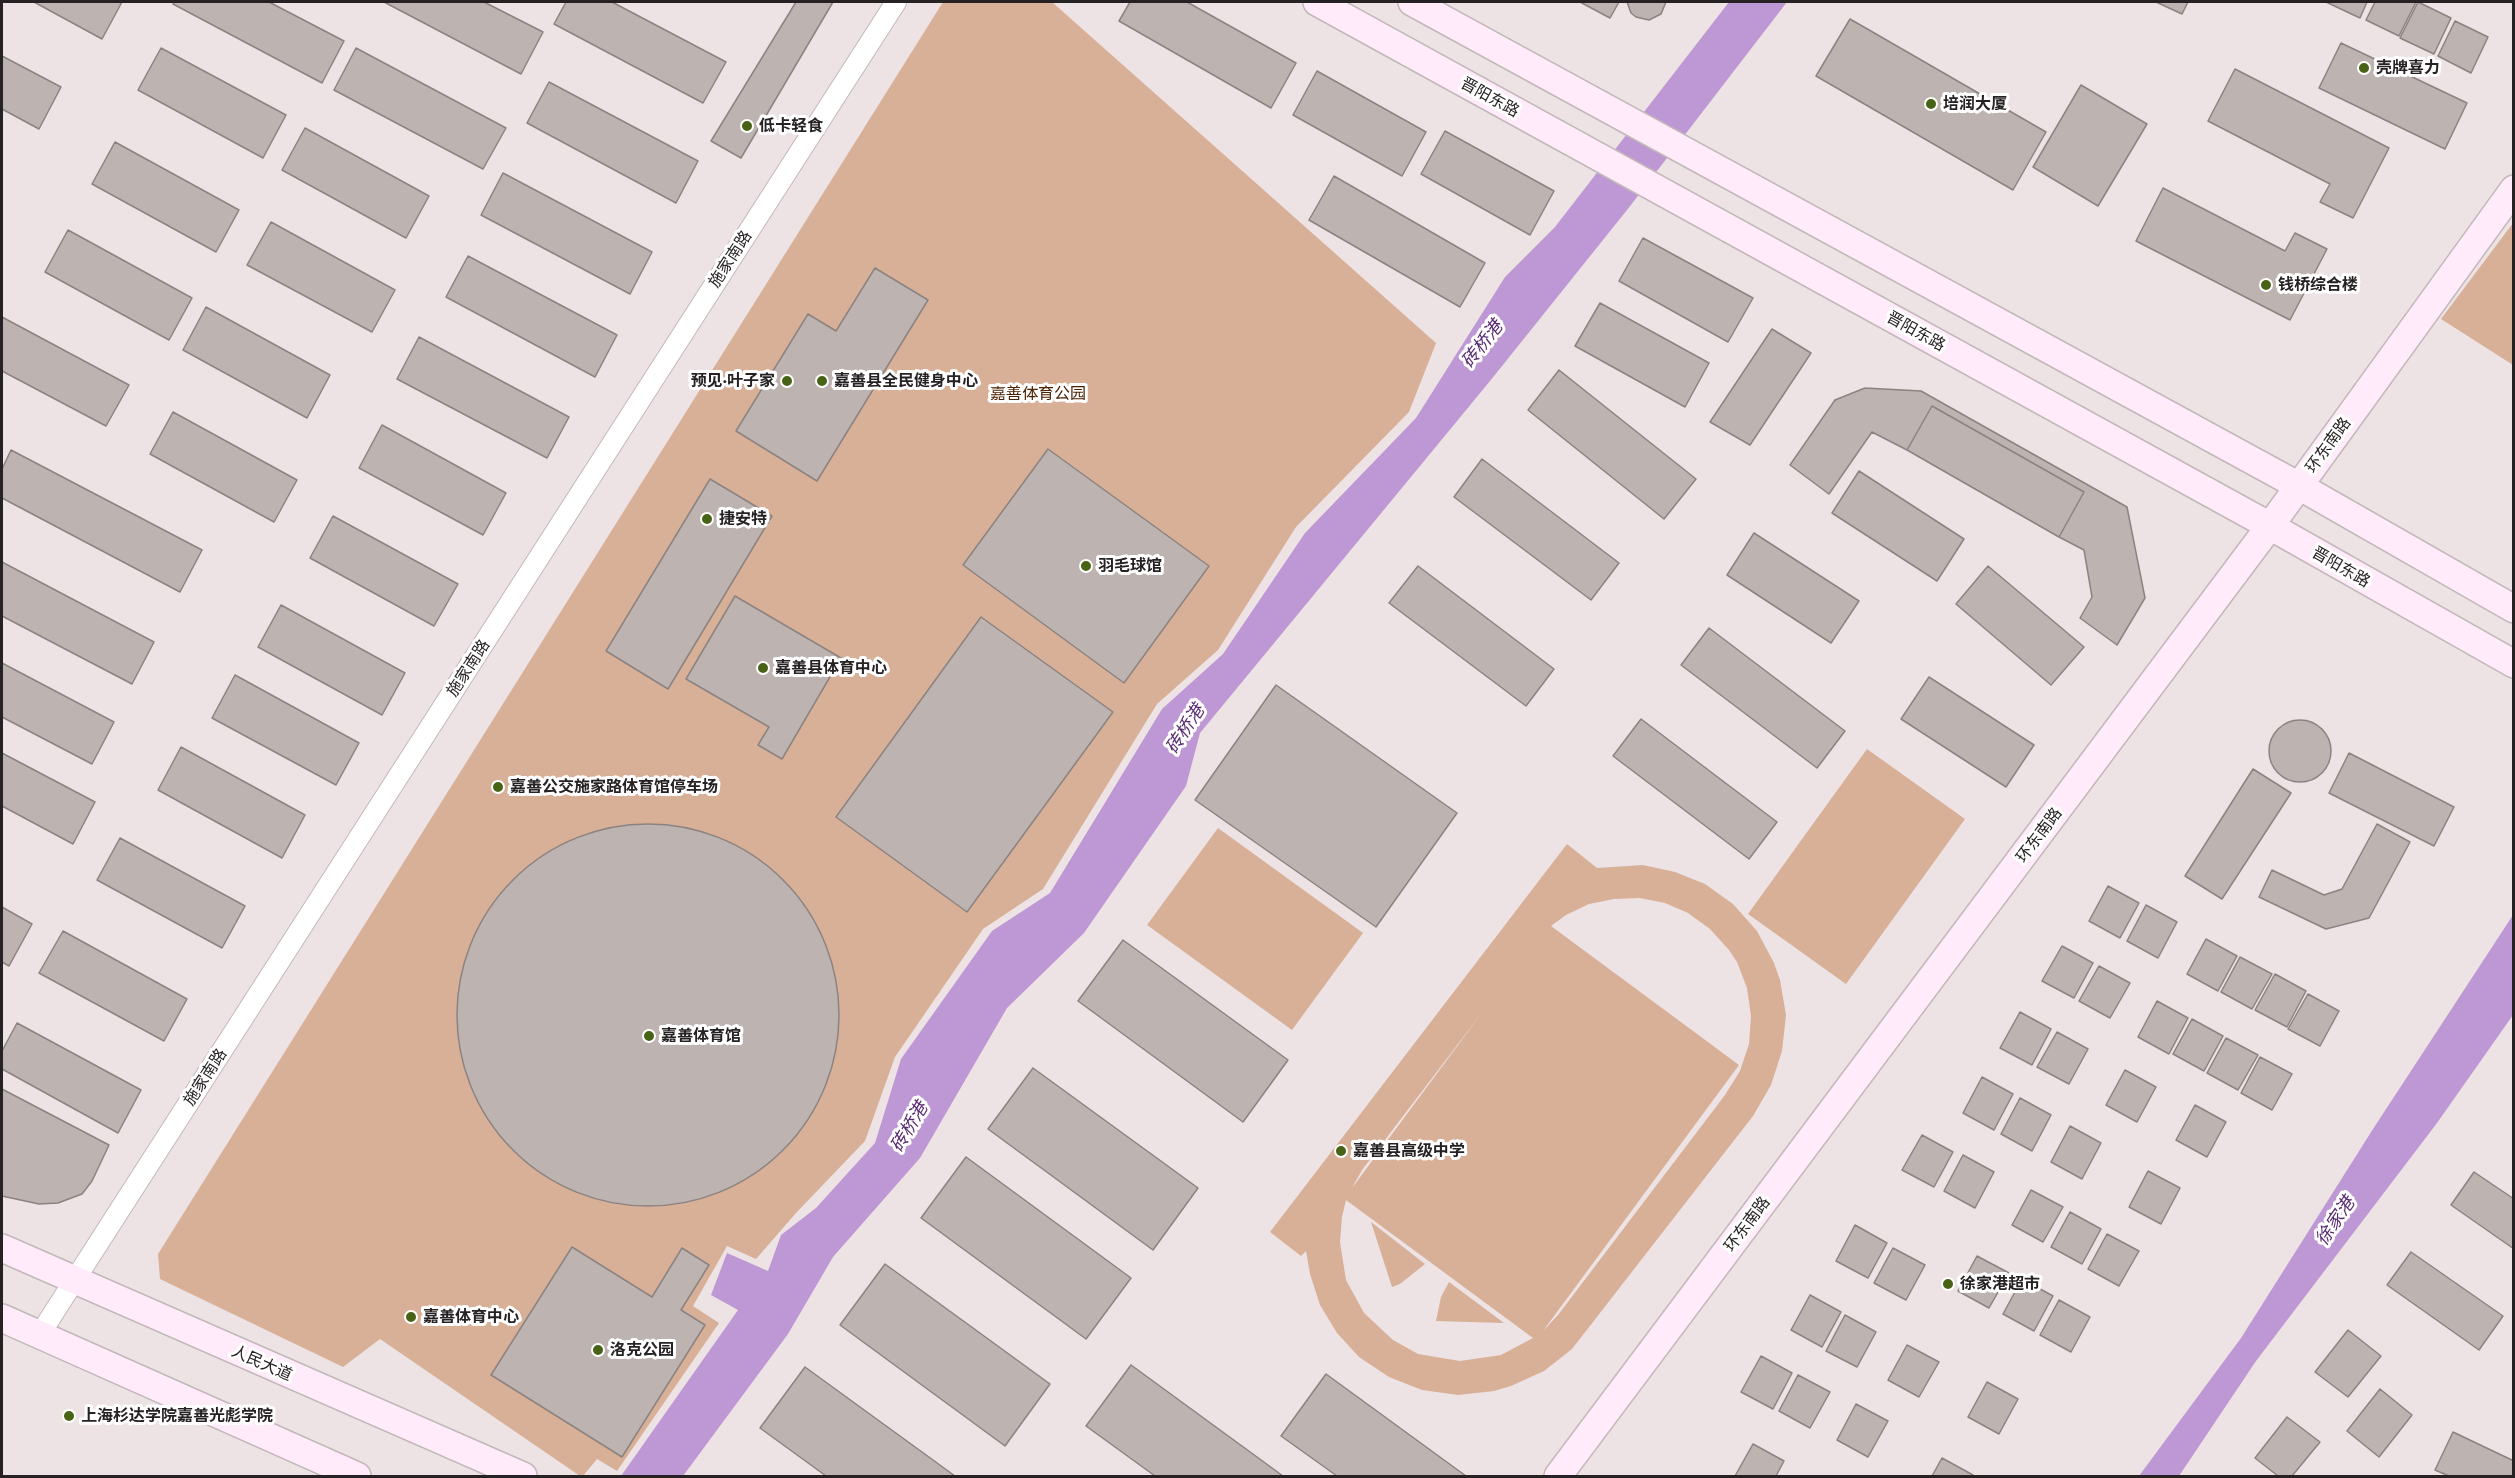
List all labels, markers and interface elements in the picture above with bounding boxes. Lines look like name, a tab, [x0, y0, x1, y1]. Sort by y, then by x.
place label: 壳牌喜力	[2376, 58, 2440, 78]
marker: 壳牌喜力	[2357, 61, 2371, 75]
street label: 晋阳东路	[1457, 73, 1523, 121]
place label: 培润大厦	[1943, 94, 2007, 114]
marker: 培润大厦	[1924, 97, 1938, 111]
place label: 低卡轻食	[759, 116, 823, 136]
marker: 低卡轻食	[740, 119, 754, 133]
street label: 施家南路	[705, 227, 755, 291]
place label: 钱桥综合楼	[2278, 275, 2358, 295]
marker: 钱桥综合楼	[2259, 278, 2273, 292]
street label: 晋阳东路	[1883, 307, 1949, 355]
water label: 砖桥港	[1457, 316, 1507, 372]
place label: 预见·叶子家	[691, 371, 775, 391]
place label: 嘉善县全民健身中心	[834, 371, 978, 391]
marker: 预见·叶子家	[780, 374, 794, 388]
marker: 嘉善县全民健身中心	[815, 374, 829, 388]
park label: 嘉善体育公园	[990, 384, 1086, 404]
street label: 环东南路	[2301, 413, 2355, 477]
place label: 捷安特	[719, 509, 767, 529]
marker: 捷安特	[700, 512, 714, 526]
street label: 晋阳东路	[2308, 543, 2374, 591]
place label: 羽毛球馆	[1098, 556, 1162, 576]
marker: 羽毛球馆	[1079, 559, 1093, 573]
street label: 施家南路	[443, 636, 493, 700]
place label: 嘉善县体育中心	[775, 658, 887, 678]
marker: 嘉善县体育中心	[756, 661, 770, 675]
water label: 砖桥港	[1161, 700, 1209, 758]
place label: 嘉善公交施家路体育馆停车场	[510, 777, 718, 797]
marker: 嘉善公交施家路体育馆停车场	[491, 780, 505, 794]
street label: 环东南路	[2012, 804, 2066, 866]
place label: 嘉善体育馆	[661, 1026, 741, 1046]
marker: 嘉善体育馆	[642, 1029, 656, 1043]
street label: 施家南路	[180, 1045, 230, 1109]
water label: 砖桥港	[886, 1098, 932, 1156]
place label: 嘉善县高级中学	[1353, 1141, 1465, 1161]
marker: 嘉善县高级中学	[1334, 1144, 1348, 1158]
street label: 环东南路	[1720, 1193, 1774, 1255]
water label: 徐家港	[2311, 1193, 2359, 1249]
place label: 徐家港超市	[1960, 1274, 2040, 1294]
marker: 徐家港超市	[1941, 1277, 1955, 1291]
place label: 嘉善体育中心	[423, 1307, 519, 1327]
marker: 嘉善体育中心	[404, 1310, 418, 1324]
place label: 洛克公园	[610, 1340, 674, 1360]
street label: 人民大道	[229, 1341, 295, 1385]
marker: 洛克公园	[591, 1343, 605, 1357]
place label: 上海杉达学院嘉善光彪学院	[81, 1406, 273, 1426]
marker: 上海杉达学院嘉善光彪学院	[62, 1409, 76, 1423]

